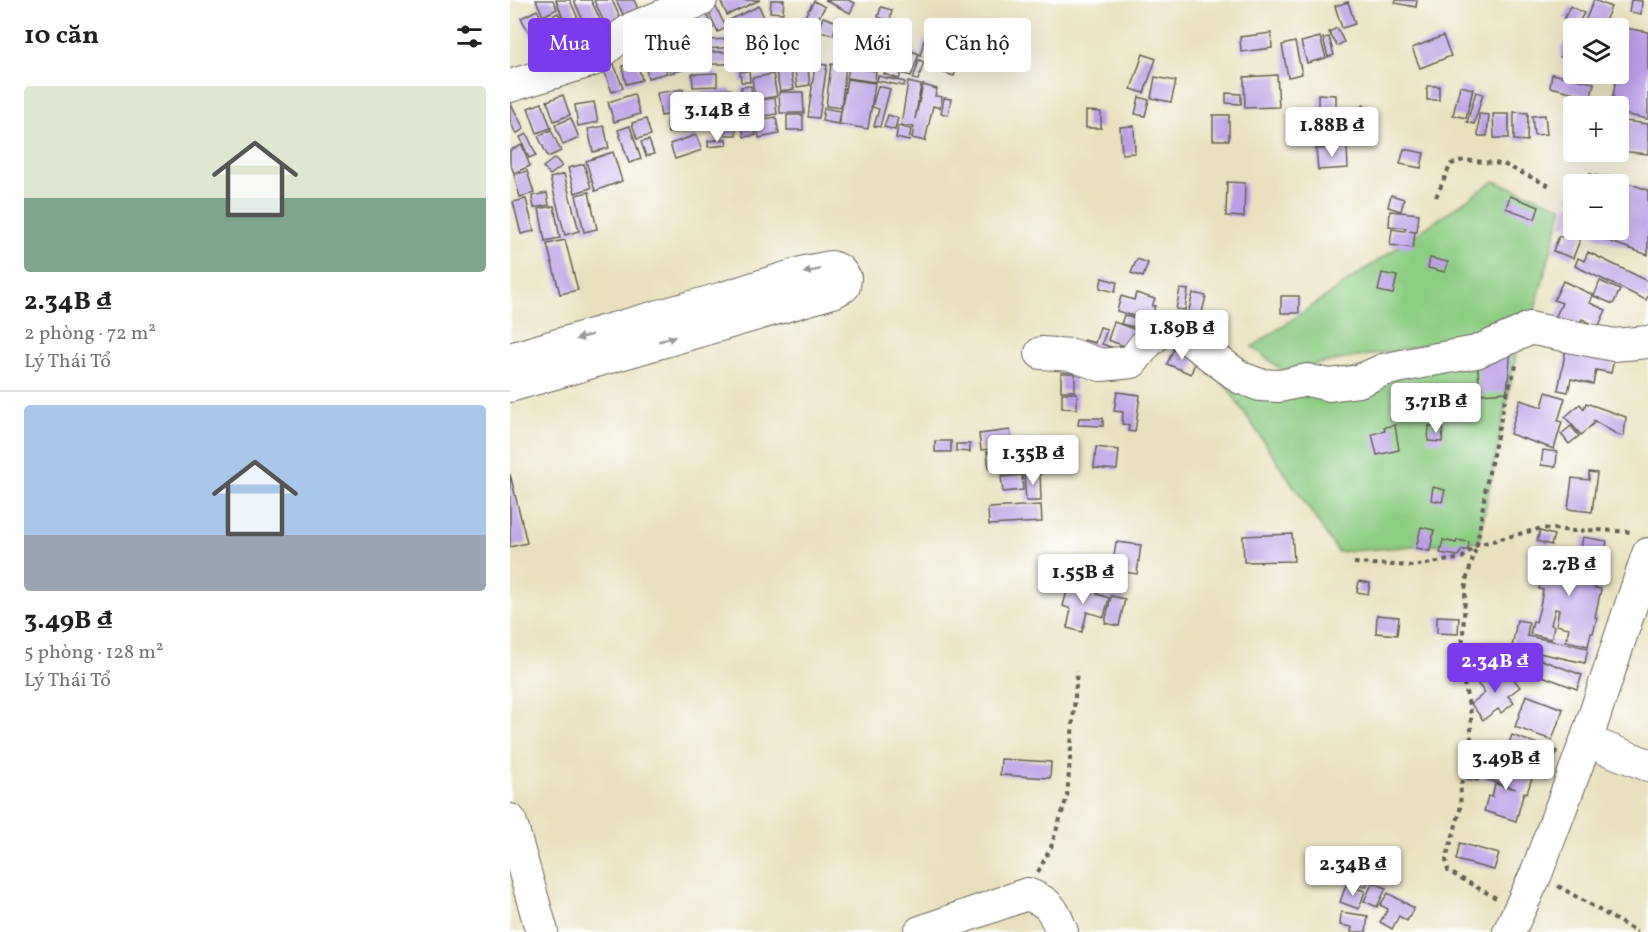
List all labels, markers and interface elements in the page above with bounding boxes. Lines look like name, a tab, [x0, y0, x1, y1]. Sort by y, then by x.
text: 10 căn	[24, 18, 99, 54]
chip: Mua	[528, 18, 611, 72]
chip: Thuê	[623, 18, 712, 72]
chip: Bộ lọc	[724, 18, 821, 72]
chip: Mới	[833, 18, 912, 72]
chip: Căn hộ	[924, 18, 1031, 72]
map controls	[1563, 18, 1629, 240]
button: layers	[1563, 18, 1629, 84]
icon: filters	[453, 20, 486, 53]
pin: 3.14B ₫	[662, 92, 772, 143]
button: +	[1563, 96, 1629, 162]
text: 3.14B ₫	[684, 97, 750, 125]
pin: 1.88B ₫	[1277, 107, 1387, 158]
text: 1.88B ₫	[1299, 112, 1365, 140]
icon: home	[201, 125, 309, 233]
button: −	[1563, 174, 1629, 240]
one-way arrow	[802, 267, 821, 276]
text: 2.34B ₫	[24, 284, 112, 320]
pin: 1.89B ₫	[1127, 310, 1237, 361]
text: 1.89B ₫	[1149, 315, 1215, 343]
text: 2 phòng · 72 m²	[24, 320, 156, 348]
one-way arrow	[575, 333, 593, 342]
one-way arrow	[658, 334, 676, 343]
text: Lý Thái Tổ	[24, 348, 111, 376]
pin: 3.71B ₫	[1381, 383, 1491, 434]
text: 3.71B ₫	[1405, 388, 1467, 416]
pin: 1.35B ₫	[978, 435, 1088, 486]
text: 1.35B ₫	[1002, 440, 1064, 468]
icon: home	[201, 444, 309, 552]
pin: 2.7B ₫	[1520, 546, 1618, 597]
text: 2.7B ₫	[1542, 551, 1596, 579]
pin: 1.55B ₫	[1028, 554, 1138, 605]
text: 1.55B ₫	[1052, 559, 1114, 587]
text: 3.49B ₫	[24, 603, 113, 639]
text: 5 phòng · 128 m²	[24, 639, 163, 667]
pin: 2.34B ₫	[1440, 643, 1550, 694]
text: 2.34B ₫	[1461, 648, 1529, 676]
text: Lý Thái Tổ	[24, 667, 111, 695]
pin: 3.49B ₫	[1451, 740, 1561, 791]
text: 3.49B ₫	[1472, 745, 1540, 773]
pin: 2.34B ₫	[1298, 846, 1408, 897]
text: 2.34B ₫	[1319, 851, 1387, 879]

